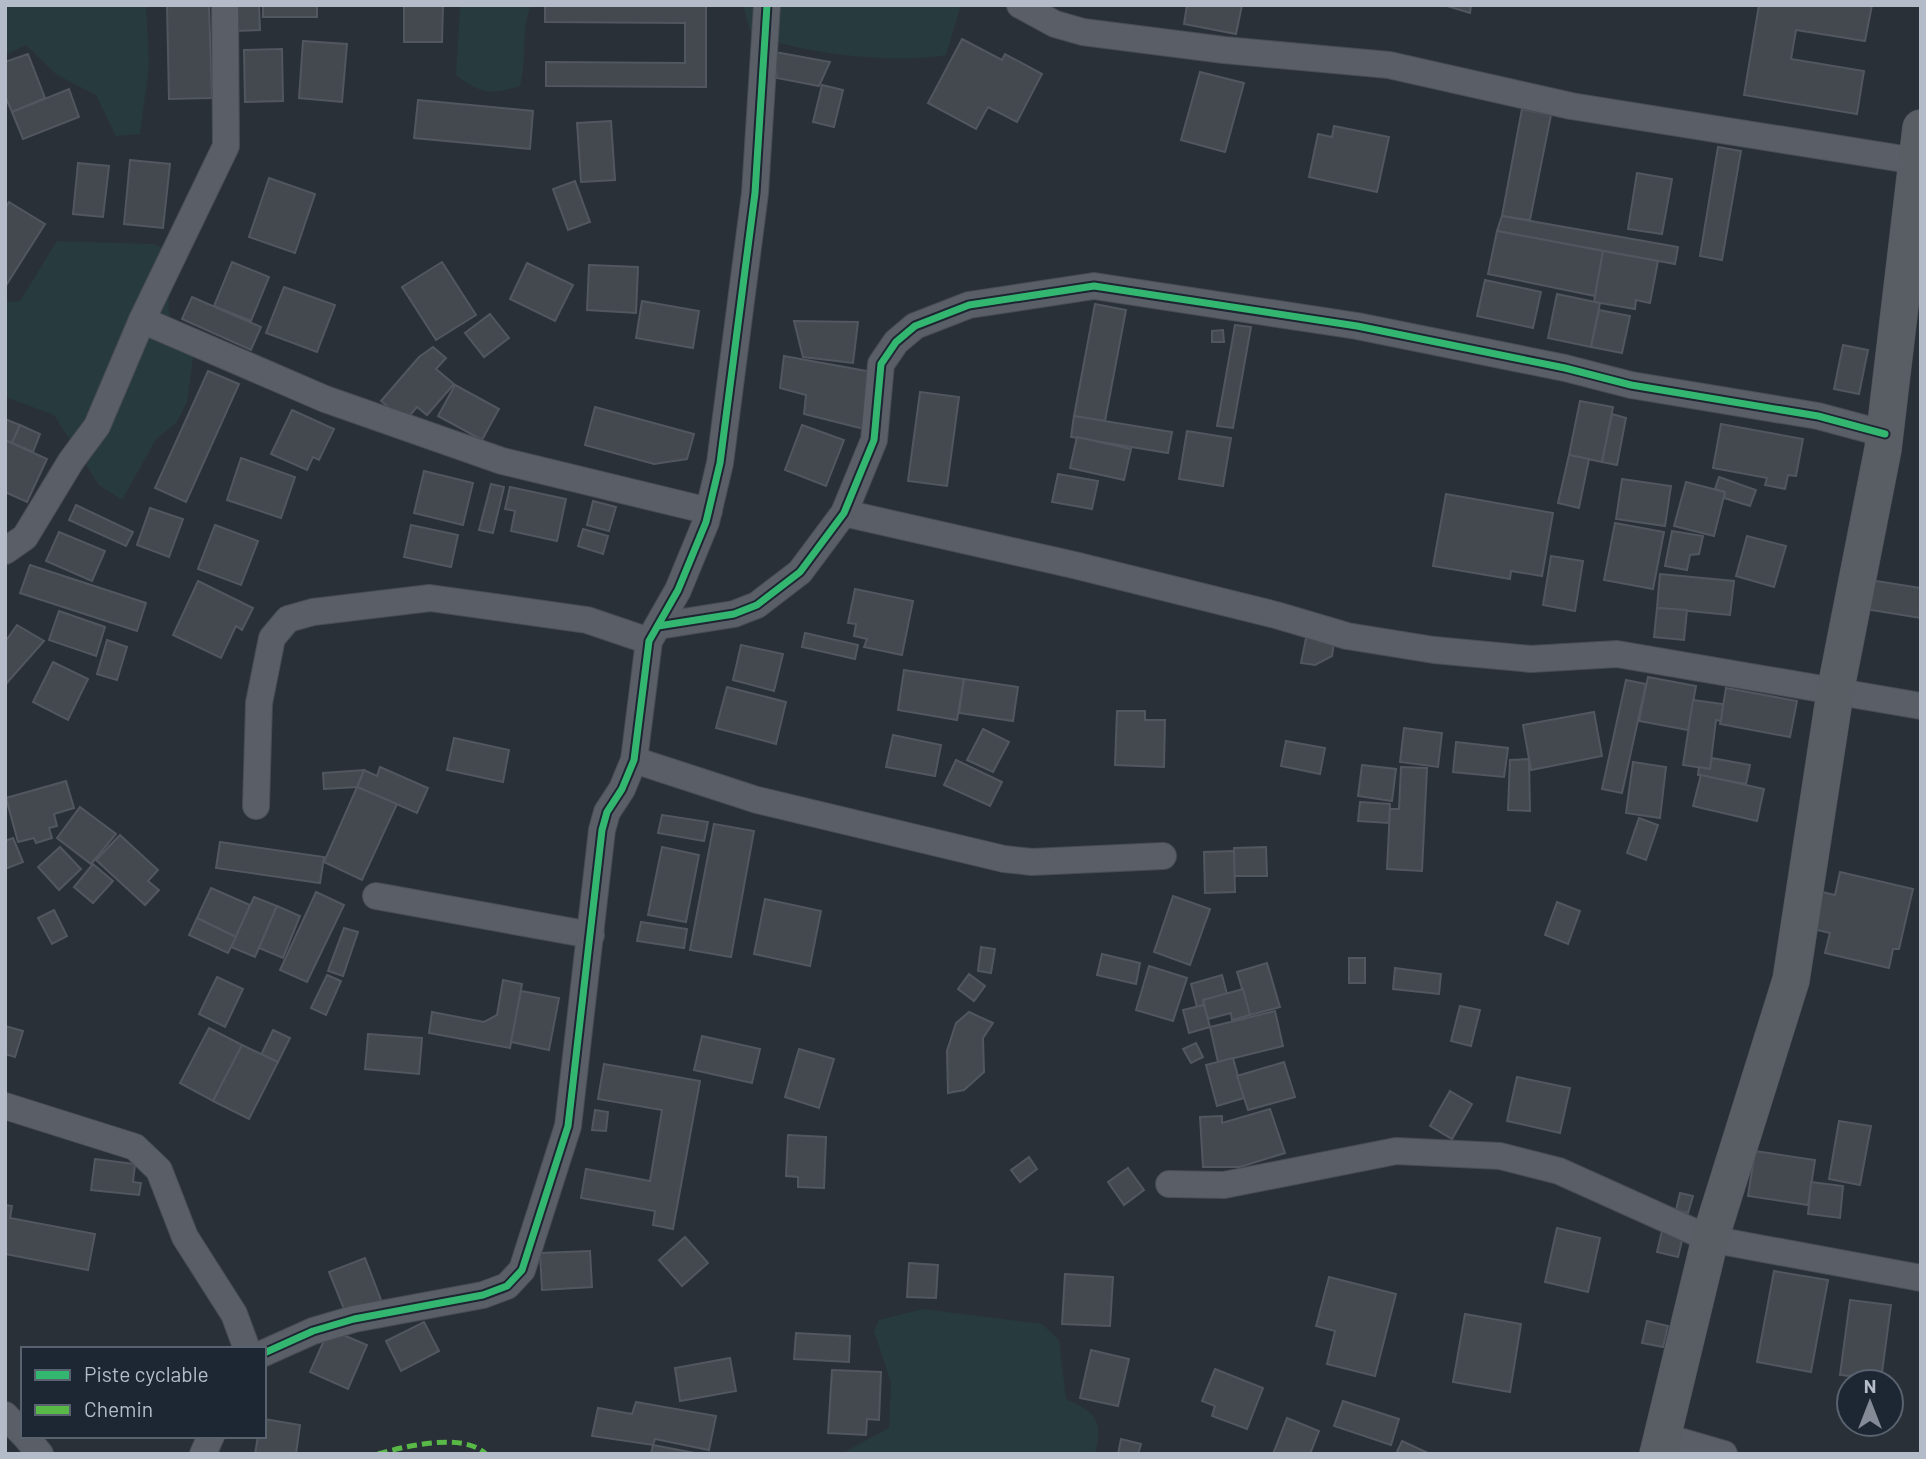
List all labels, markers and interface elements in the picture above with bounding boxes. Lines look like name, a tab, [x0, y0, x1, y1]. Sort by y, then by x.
legend	[21, 1347, 266, 1438]
text: Piste cyclable	[84, 1361, 209, 1386]
north arrow	[1835, 1368, 1905, 1438]
text: N	[1864, 1374, 1876, 1397]
text: Chemin	[84, 1396, 153, 1421]

